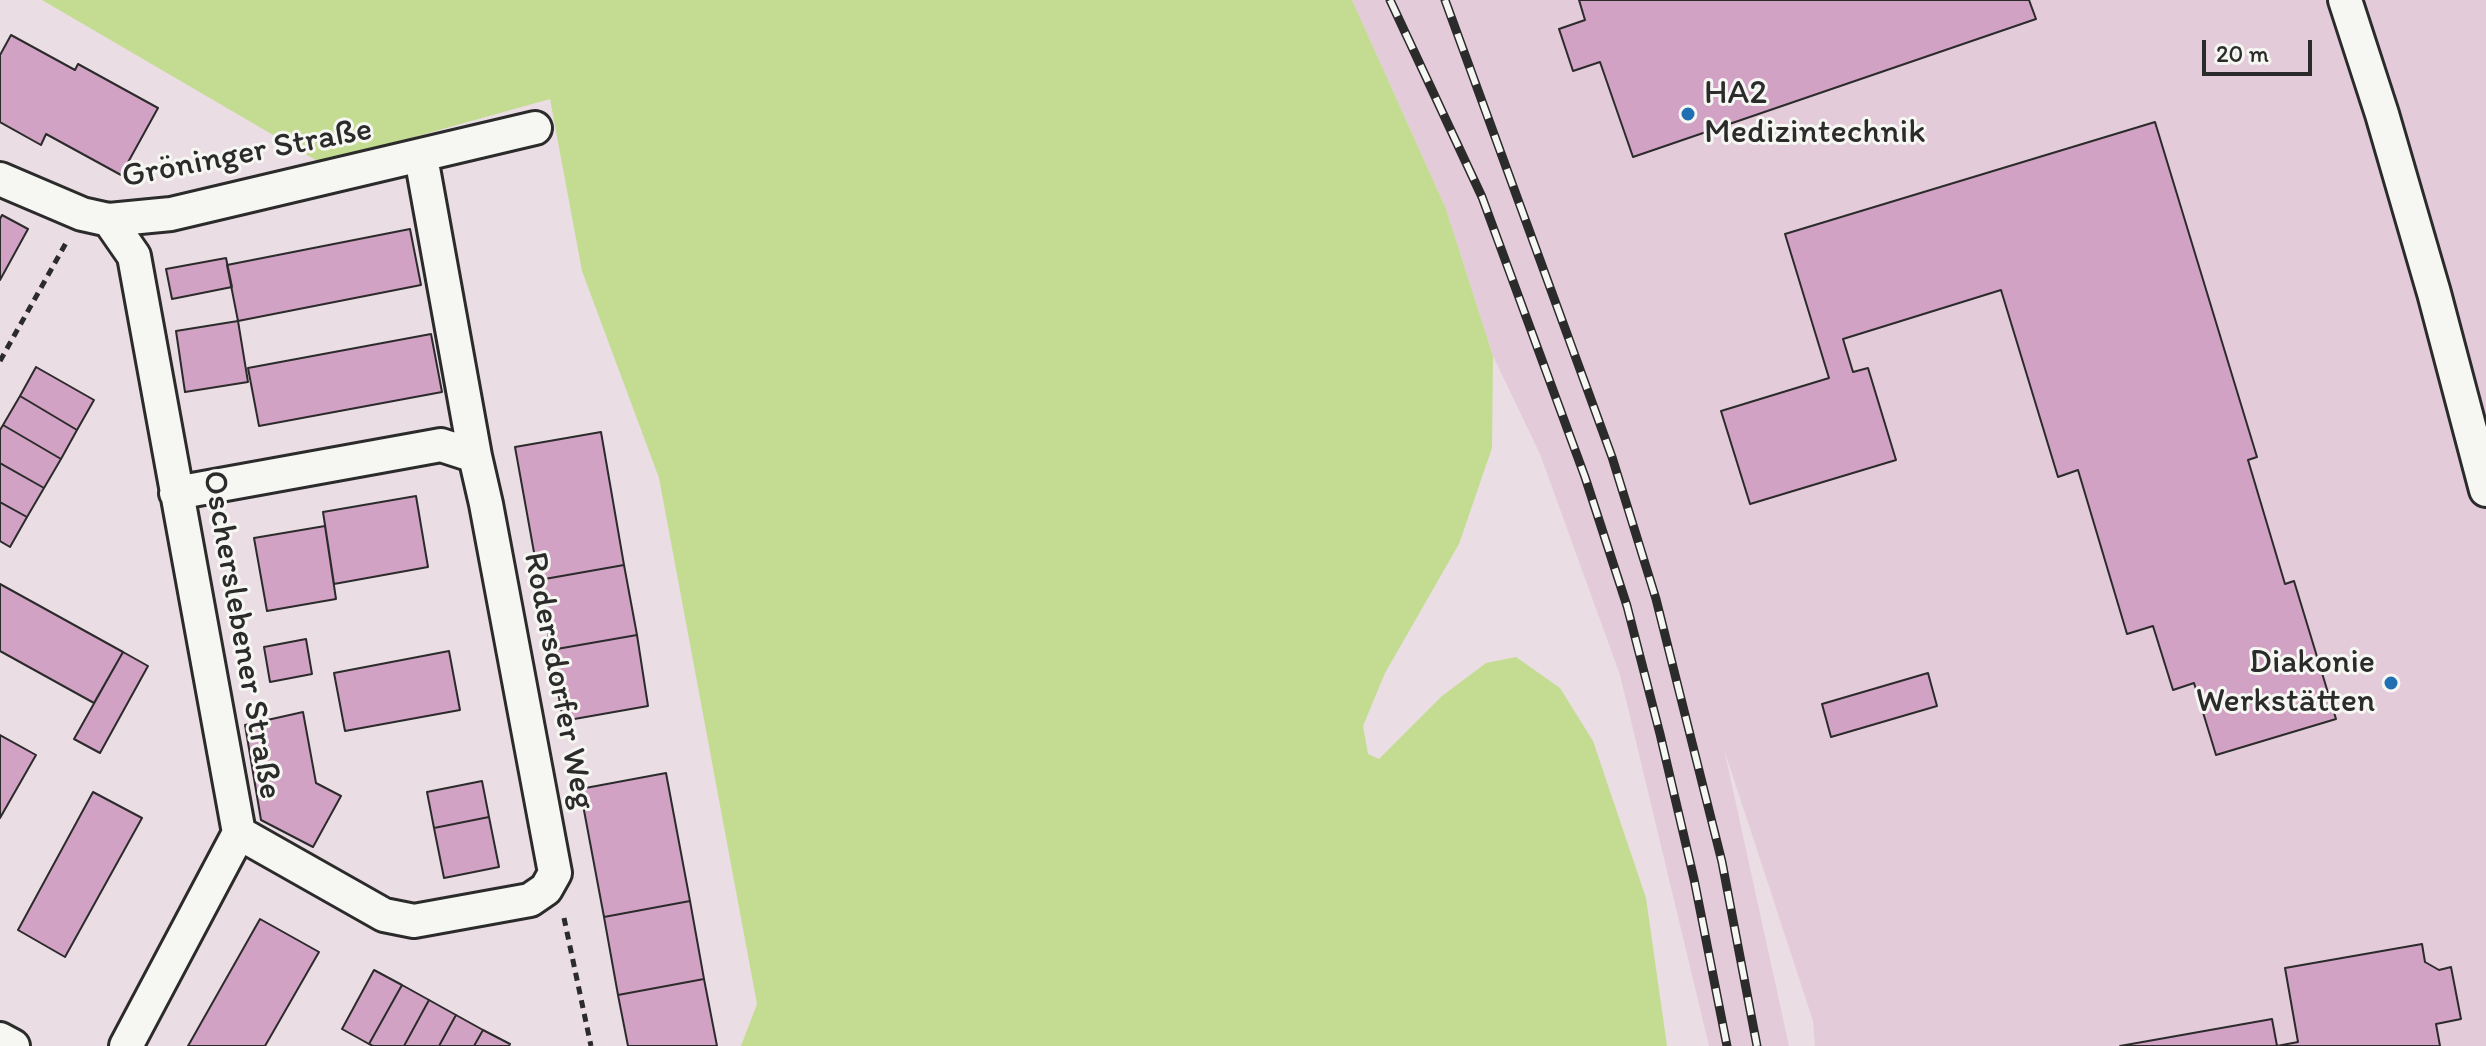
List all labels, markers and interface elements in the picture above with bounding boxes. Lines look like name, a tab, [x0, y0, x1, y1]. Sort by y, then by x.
scale bar	[2206, 24, 2316, 74]
text: 20 m	[2216, 39, 2269, 68]
place label: HA2 Medizintechnik	[1704, 74, 1926, 154]
marker: HA2 Medizintechnik	[1679, 105, 1697, 123]
street label: Gröninger Straße	[118, 110, 376, 198]
street label: Oscherslebener Straße	[192, 468, 290, 802]
street label: Rodersdorfer Weg	[513, 549, 603, 813]
place label: Diakonie Werkstätten	[2196, 643, 2375, 722]
marker: Diakonie Werkstätten	[2382, 674, 2400, 692]

